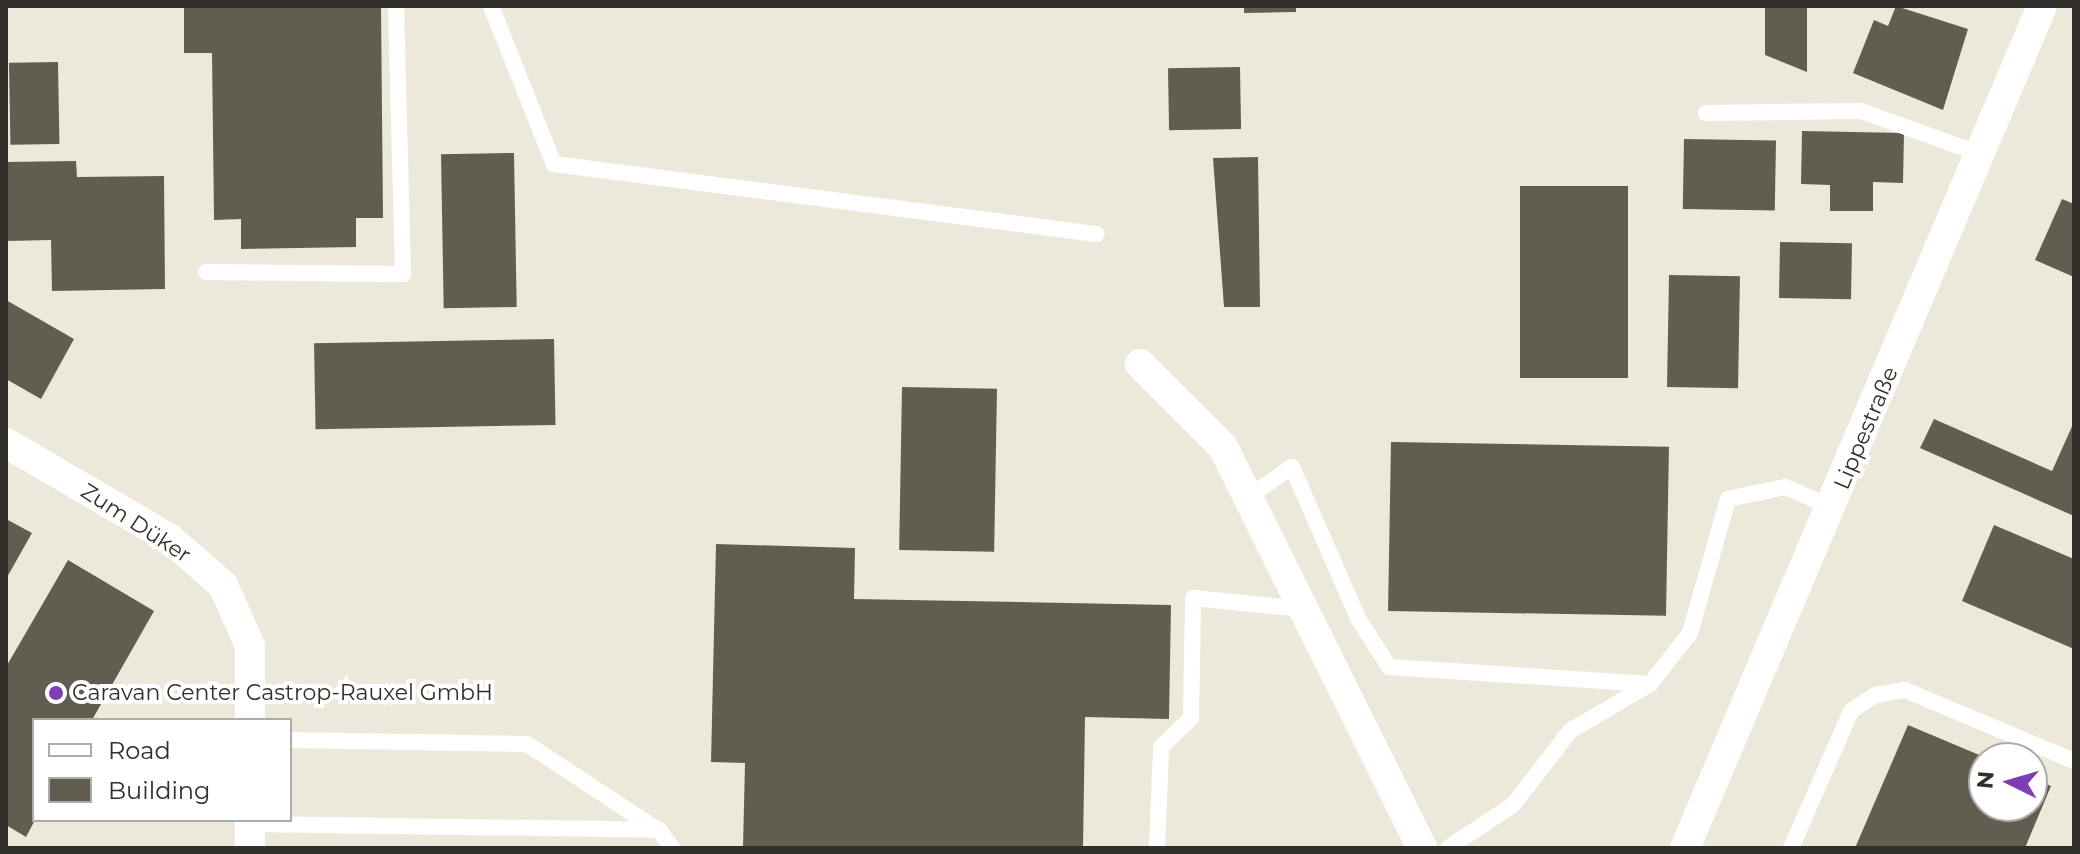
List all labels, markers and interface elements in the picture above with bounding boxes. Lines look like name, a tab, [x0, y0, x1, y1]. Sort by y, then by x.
street label: Lippestraße	[1828, 363, 1904, 493]
street label: Zum Düker	[76, 478, 196, 568]
place label: Caravan Center Castrop-Rauxel GmbH	[72, 680, 493, 706]
marker: Caravan Center Castrop-Rauxel GmbH	[47, 684, 65, 702]
legend	[32, 718, 292, 822]
text: Road	[108, 736, 171, 765]
north arrow	[1968, 742, 2048, 822]
text: N	[1971, 770, 2000, 790]
text: Building	[108, 776, 211, 805]

